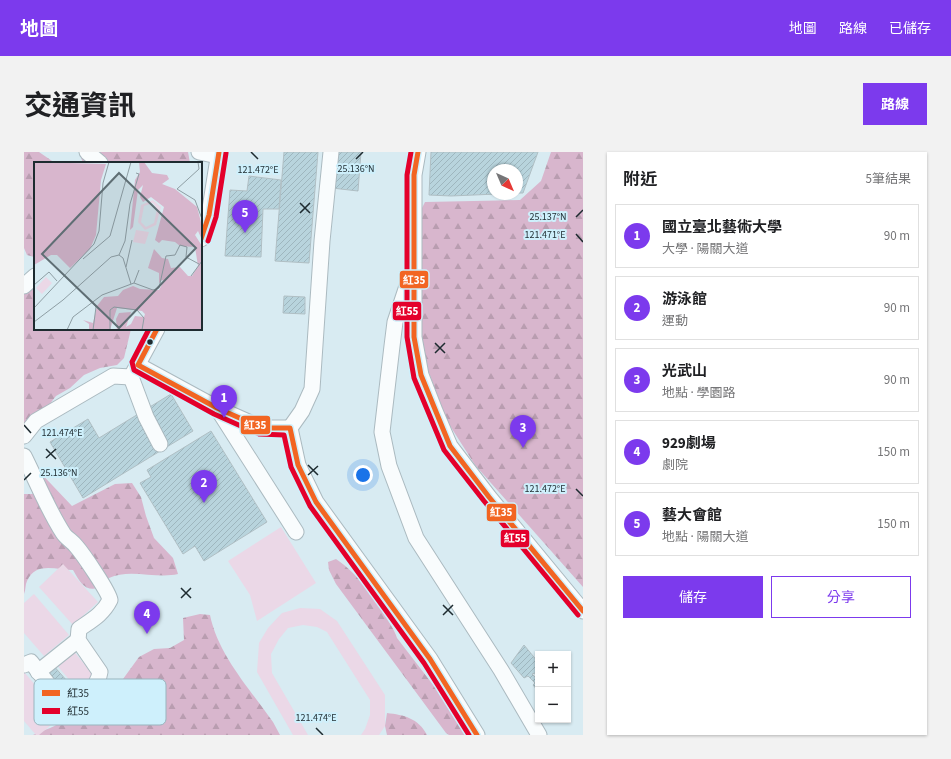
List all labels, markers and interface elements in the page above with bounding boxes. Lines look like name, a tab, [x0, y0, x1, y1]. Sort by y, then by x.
text: 地圖	[20, 16, 58, 43]
text: 地圖	[789, 19, 817, 39]
text: 路線	[839, 19, 867, 39]
text: 已儲存	[889, 19, 931, 39]
button: 路線	[863, 83, 927, 125]
text: 交通資訊	[24, 86, 136, 126]
inset map	[34, 162, 202, 330]
text: 25.136°N	[337, 162, 375, 176]
text: 121.472°E	[238, 163, 278, 177]
north arrow	[487, 164, 523, 200]
text: 附近	[623, 168, 657, 192]
text: 5筆結果	[866, 170, 911, 188]
pin: 5	[232, 200, 258, 233]
text: 25.137°N	[529, 210, 567, 224]
text: 國立臺北藝術大學	[662, 217, 782, 238]
text: 1	[634, 227, 640, 245]
text: 90 m	[884, 227, 910, 245]
text: 121.471°E	[525, 228, 565, 242]
text: 大學 · 陽關大道	[662, 240, 748, 258]
line badge: 紅35	[399, 270, 429, 289]
text: 紅35	[403, 273, 425, 288]
text: 游泳館	[662, 289, 707, 310]
text: 2	[634, 299, 640, 317]
text: 90 m	[884, 299, 910, 317]
line badge: 紅55	[392, 301, 422, 321]
text: 紅55	[396, 304, 418, 319]
text: 運動	[662, 312, 688, 330]
unlabelled marker	[145, 337, 155, 347]
text: 光武山	[662, 361, 707, 382]
text: 3	[634, 371, 640, 389]
text: 90 m	[884, 371, 910, 389]
text: 地點 · 學園路	[662, 384, 735, 402]
pin: 1	[211, 385, 237, 418]
line badge: 紅35	[240, 415, 271, 435]
pin: 3	[510, 415, 536, 448]
text: 紅35	[244, 418, 266, 433]
text: 121.474°E	[42, 426, 82, 440]
text: 929劇場	[662, 433, 716, 454]
text: 4	[634, 443, 640, 461]
text: 150 m	[877, 443, 910, 461]
text: 劇院	[662, 456, 688, 474]
your location	[353, 465, 373, 485]
text: 25.136°N	[40, 466, 78, 480]
pin: 2	[191, 470, 217, 503]
text: 121.472°E	[525, 482, 565, 496]
line badge: 紅35	[486, 503, 517, 522]
text: 紅35	[490, 505, 512, 520]
text: 藝大會館	[662, 505, 722, 526]
text: 5	[634, 515, 640, 533]
text: 150 m	[877, 515, 910, 533]
text: 地點 · 陽關大道	[662, 528, 748, 546]
line badge: 紅55	[500, 529, 530, 548]
text: 紅55	[504, 531, 526, 546]
button: 儲存	[623, 576, 763, 618]
button: 分享	[771, 576, 911, 618]
pin: 4	[134, 601, 160, 634]
map controls	[535, 651, 571, 723]
button: +	[535, 651, 571, 687]
legend	[34, 679, 166, 725]
text: 紅35	[67, 686, 89, 701]
button: −	[535, 687, 571, 723]
text: 紅55	[67, 704, 89, 719]
text: 121.474°E	[296, 711, 336, 725]

